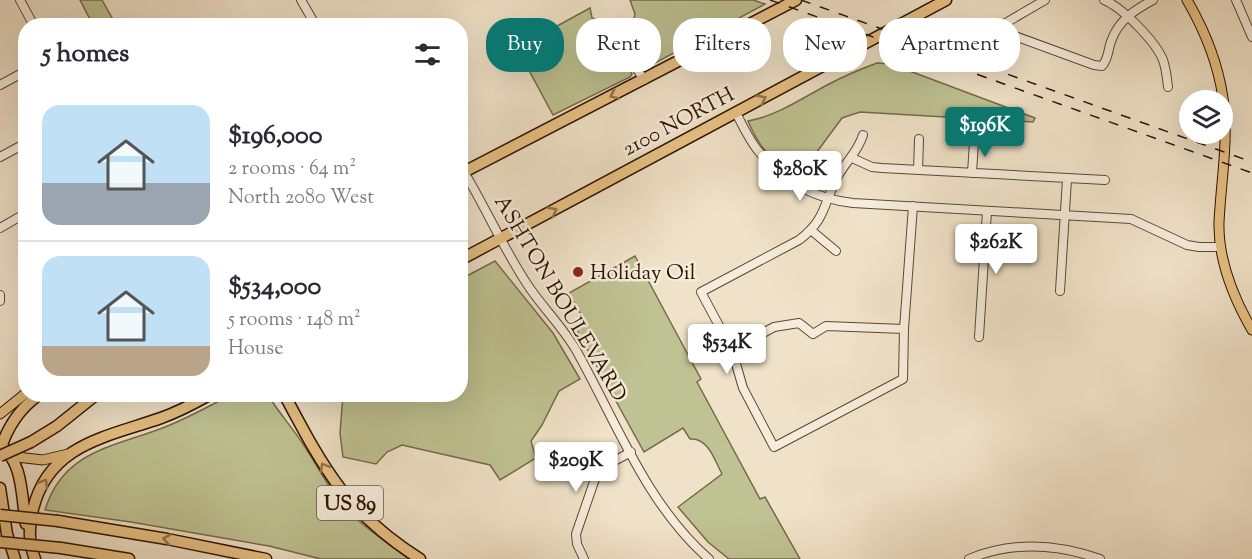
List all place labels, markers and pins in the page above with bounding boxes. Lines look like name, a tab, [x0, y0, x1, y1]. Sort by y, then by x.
pin: $196K	[943, 107, 1027, 158]
pin: $280K	[758, 151, 842, 202]
pin: $262K	[954, 224, 1038, 275]
place label: Holiday Oil	[590, 259, 696, 289]
marker: Holiday Oil	[571, 265, 585, 279]
pin: $534K	[685, 324, 769, 375]
pin: $209K	[534, 442, 618, 493]

